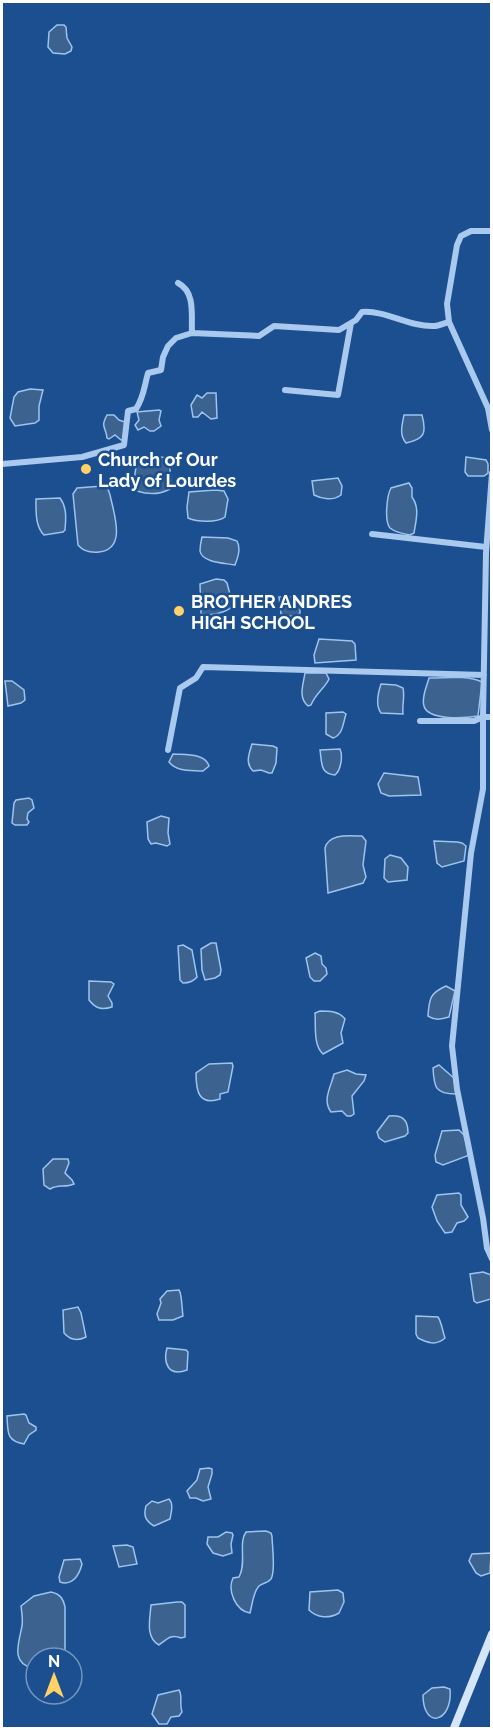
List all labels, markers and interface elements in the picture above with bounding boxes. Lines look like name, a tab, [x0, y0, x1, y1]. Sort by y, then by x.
place label: Church of Our Lady of Lourdes	[98, 449, 236, 491]
marker: Church of Our Lady of Lourdes	[79, 462, 93, 476]
place label: BROTHER ANDRES HIGH SCHOOL	[191, 591, 352, 633]
marker: BROTHER ANDRES HIGH SCHOOL	[172, 604, 186, 618]
north arrow	[24, 1646, 84, 1706]
text: N	[48, 1652, 60, 1671]

